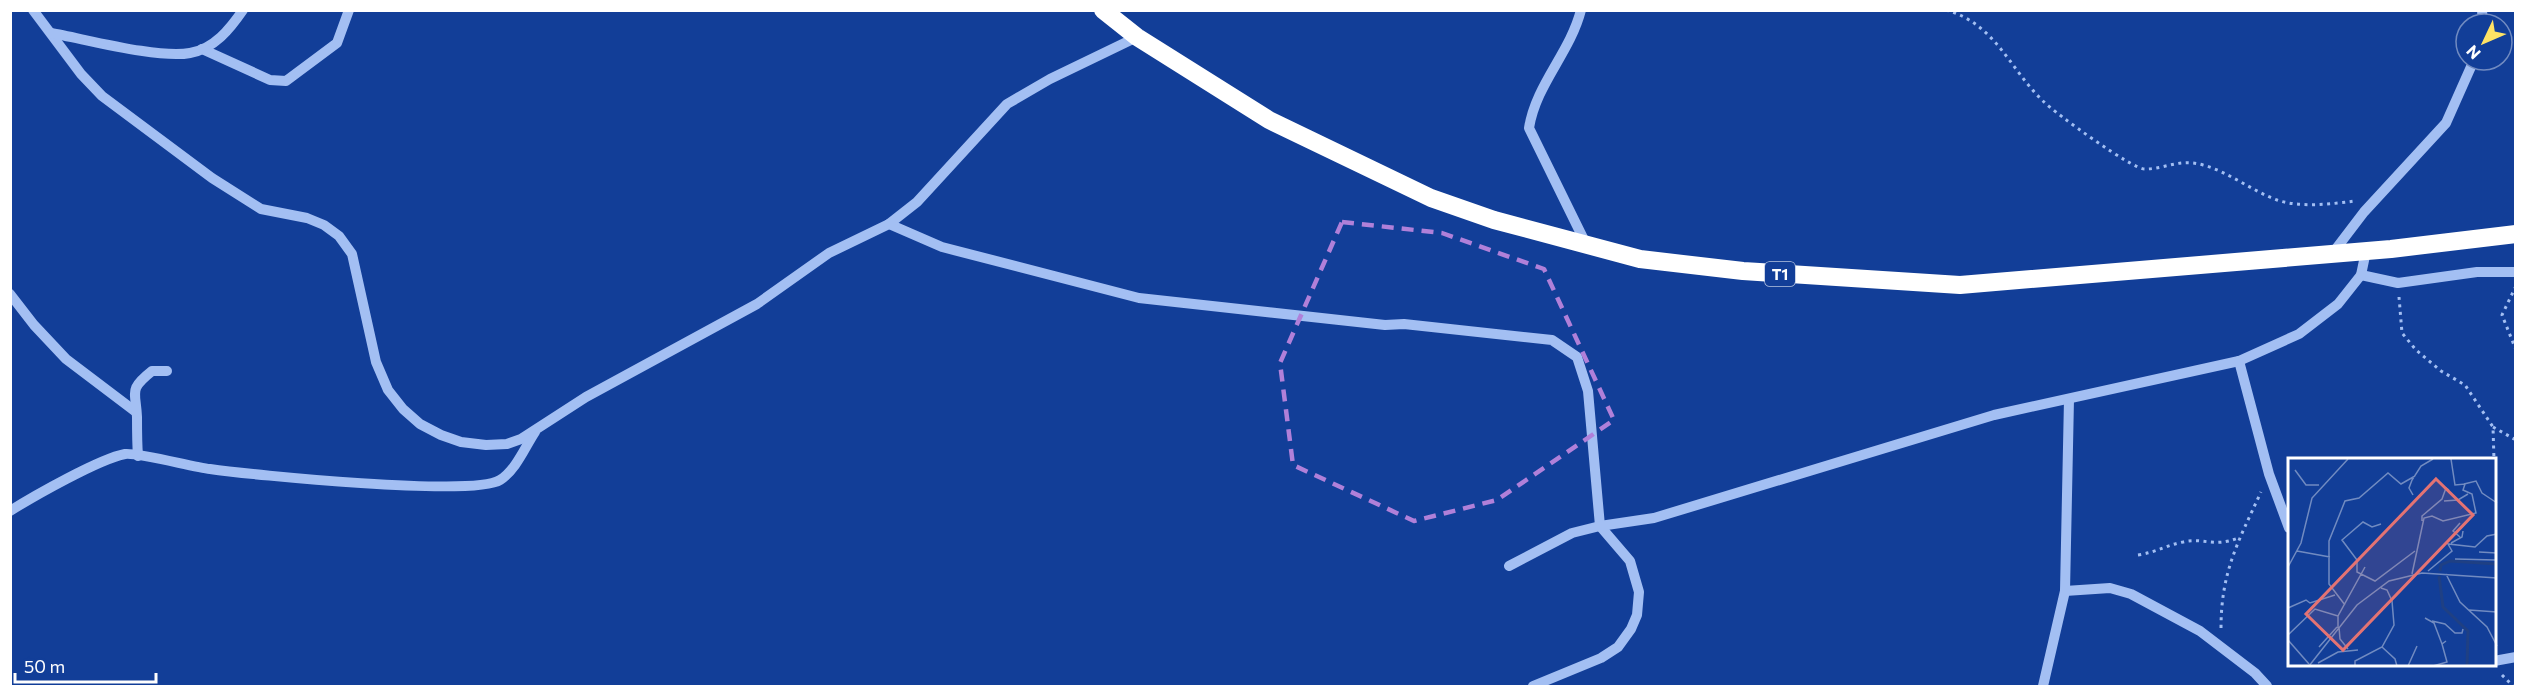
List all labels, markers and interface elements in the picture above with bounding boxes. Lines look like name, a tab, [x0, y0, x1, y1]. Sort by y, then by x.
north arrow	[2454, 12, 2514, 72]
text: N	[2462, 42, 2484, 64]
road number: T1	[1765, 262, 1795, 286]
inset map	[2288, 458, 2496, 667]
scale bar	[15, 646, 156, 684]
text: 50 m	[24, 655, 65, 677]

